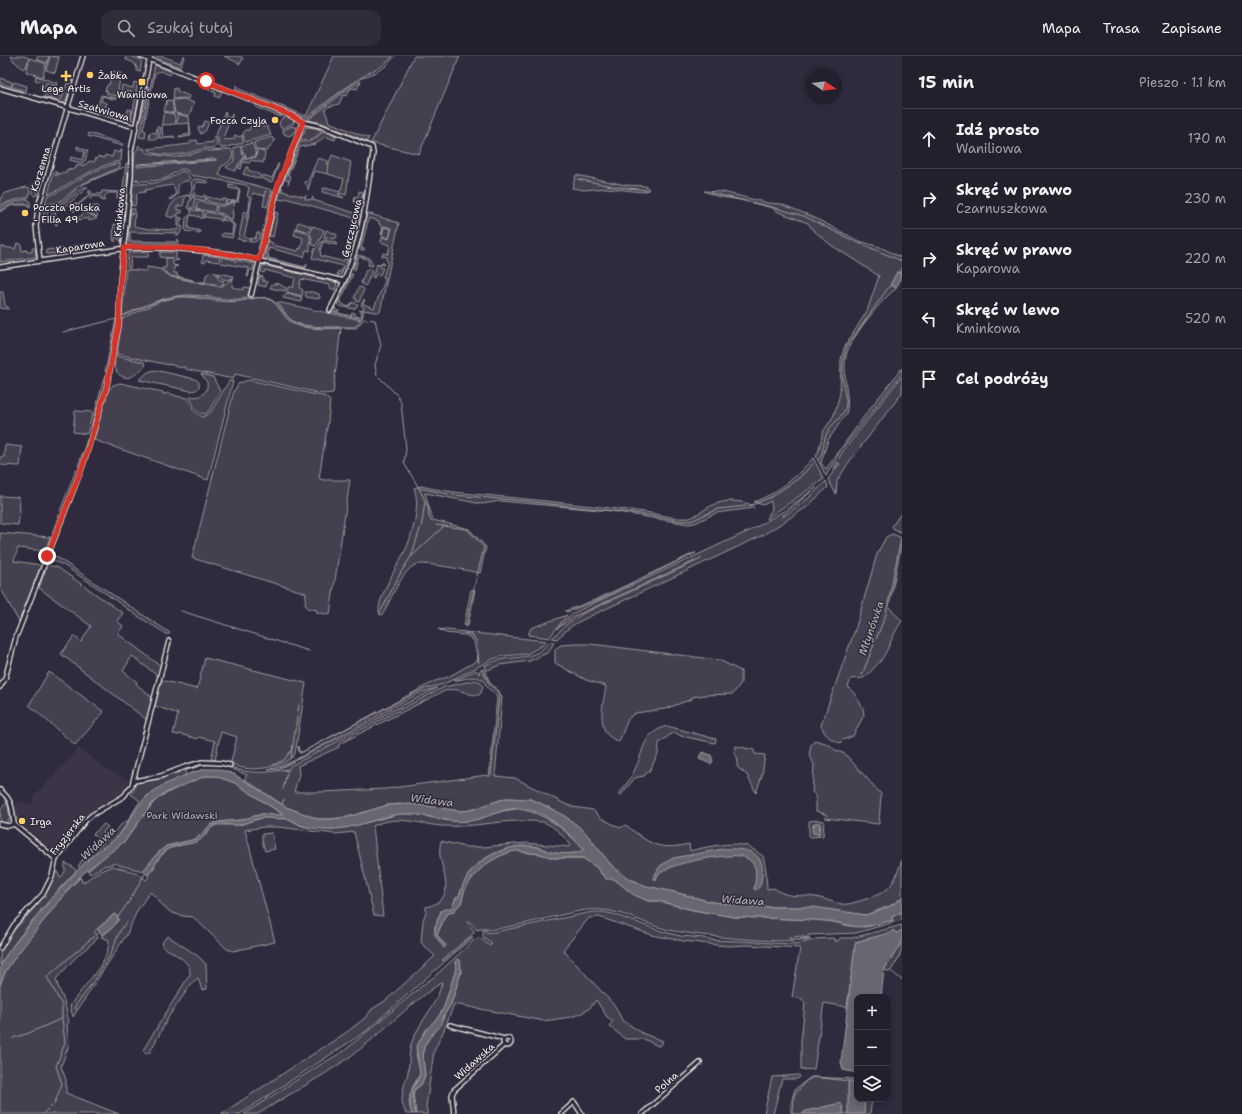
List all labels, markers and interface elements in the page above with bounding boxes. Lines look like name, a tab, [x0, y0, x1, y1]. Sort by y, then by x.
search box	[101, 10, 381, 46]
text: Mapa	[20, 15, 77, 40]
icon: search	[115, 17, 137, 39]
text: Szukaj tutaj	[147, 18, 233, 38]
text: Mapa	[1042, 19, 1081, 37]
text: Trasa	[1103, 19, 1140, 37]
text: Zapisane	[1162, 19, 1222, 37]
north arrow	[806, 68, 842, 104]
place label: Żabka	[98, 69, 128, 82]
marker: Żabka	[85, 70, 95, 80]
marker: Lege Artis	[61, 71, 71, 81]
text: 15 min	[918, 71, 974, 93]
route start	[197, 72, 215, 90]
text: Pieszo · 1.1 km	[1139, 74, 1226, 91]
marker: Waniliowa	[137, 77, 147, 87]
place label: Lege Artis	[41, 82, 91, 95]
place label: Waniliowa	[117, 88, 168, 101]
street label: Szałwiowa	[77, 97, 132, 124]
place label: Focca Czyja	[210, 114, 268, 127]
marker: Focca Czyja	[270, 115, 280, 125]
text: Idź prosto	[956, 120, 1040, 140]
icon: ahead	[918, 128, 940, 150]
text: 170 m	[1188, 130, 1226, 147]
text: Waniliowa	[956, 140, 1022, 157]
street label: Korzenna	[28, 144, 54, 193]
text: Skręć w prawo	[956, 180, 1072, 200]
street label: Kminkowa	[111, 186, 128, 237]
icon: right	[918, 188, 940, 210]
text: 230 m	[1184, 190, 1226, 207]
street label: Gorczycowa	[338, 197, 365, 259]
text: Czarnuszkowa	[956, 200, 1047, 217]
place label: Poczta Polska - Filia 49	[33, 201, 101, 226]
marker: Poczta Polska - Filia 49	[20, 208, 30, 218]
street label: Kaparowa	[55, 236, 106, 257]
text: Skręć w prawo	[956, 240, 1072, 260]
icon: right	[918, 248, 940, 270]
text: 220 m	[1184, 250, 1226, 267]
text: Kaparowa	[956, 260, 1020, 277]
text: Skręć w lewo	[956, 300, 1060, 320]
icon: left	[918, 308, 940, 330]
text: 520 m	[1185, 310, 1226, 327]
text: Kminkowa	[956, 320, 1020, 337]
icon: arrive	[918, 368, 940, 390]
text: Cel podróży	[956, 369, 1048, 389]
route end	[38, 547, 56, 565]
water label: Młynówka	[855, 599, 888, 657]
water label: Widawa	[409, 790, 455, 811]
park label: Park Widawski	[146, 809, 218, 822]
street label: Fryzjerska	[47, 810, 88, 858]
place label: Irga	[30, 815, 53, 828]
marker: Irga	[17, 816, 27, 826]
water label: Widawa	[77, 823, 119, 864]
water label: Widawa	[721, 892, 765, 910]
map controls	[854, 994, 890, 1102]
button: +	[854, 994, 890, 1030]
button: −	[854, 1030, 890, 1066]
street label: Widawska	[452, 1039, 498, 1083]
button: layers	[854, 1066, 890, 1102]
street label: Polna	[652, 1068, 681, 1096]

